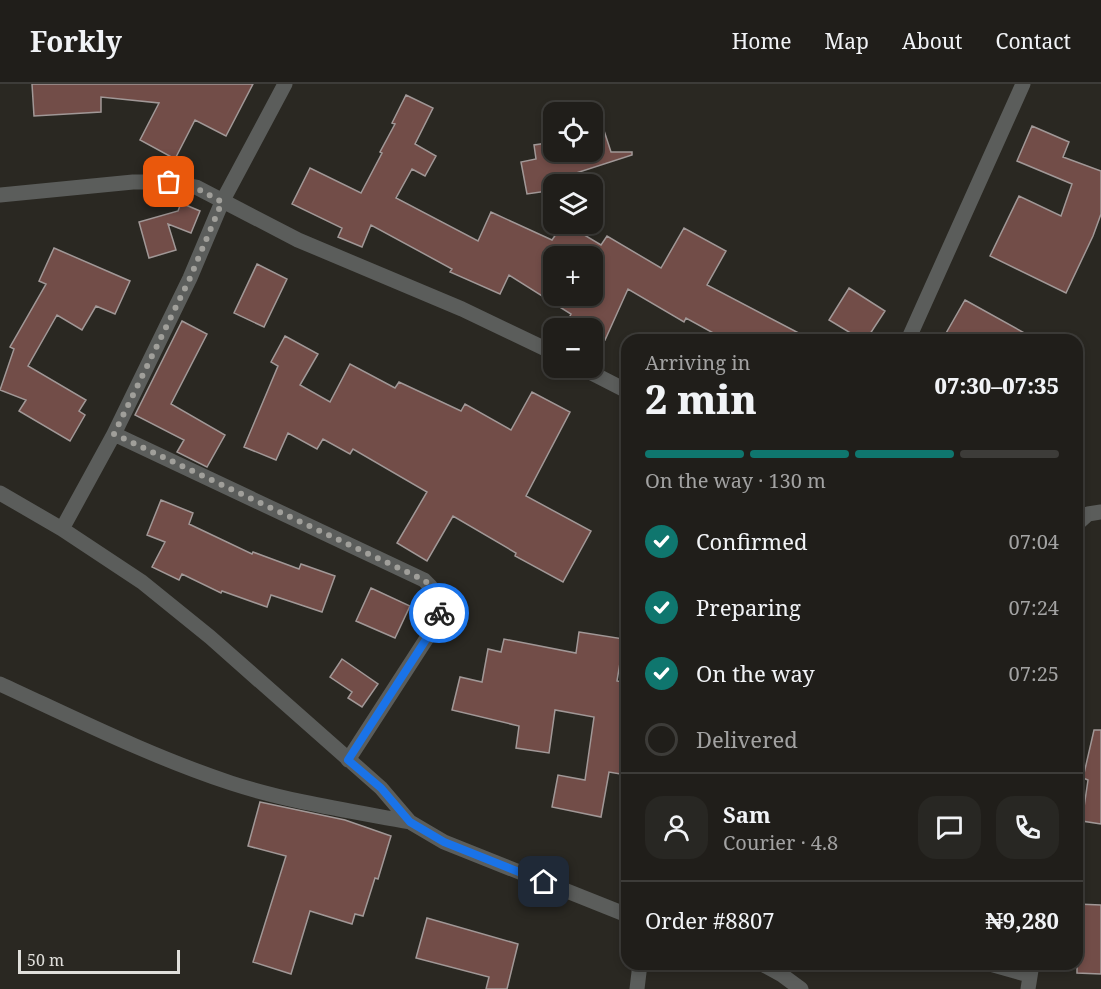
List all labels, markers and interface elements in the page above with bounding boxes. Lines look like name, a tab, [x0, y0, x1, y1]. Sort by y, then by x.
text: Forkly	[30, 22, 122, 60]
text: Home	[732, 27, 792, 55]
text: Map	[825, 27, 869, 55]
text: About	[902, 27, 963, 55]
text: Contact	[996, 27, 1071, 55]
map controls	[543, 102, 603, 378]
button: locate	[543, 102, 603, 162]
pin	[143, 156, 194, 207]
icon: bag	[152, 165, 185, 198]
button: layers	[543, 174, 603, 234]
button: +	[543, 246, 603, 306]
button: −	[543, 318, 603, 378]
text: Arriving in	[645, 349, 750, 376]
text: 07:30–07:35	[935, 370, 1059, 400]
text: 2 min	[645, 372, 757, 425]
text: On the way · 130 m	[645, 467, 826, 494]
icon: check	[645, 525, 678, 558]
text: Confirmed	[696, 526, 807, 556]
text: 07:04	[1009, 528, 1059, 555]
courier	[409, 583, 469, 643]
icon: check	[645, 591, 678, 624]
text: Preparing	[696, 592, 801, 622]
text: 07:24	[1009, 594, 1059, 621]
icon: bike	[423, 597, 456, 630]
icon: check	[645, 657, 678, 690]
text: On the way	[696, 658, 815, 688]
text: 07:25	[1009, 660, 1059, 687]
text: Delivered	[696, 724, 798, 754]
button: person	[645, 796, 708, 859]
button: chat	[918, 796, 981, 859]
button: phone	[996, 796, 1059, 859]
text: Sam	[723, 799, 771, 829]
text: Courier · 4.8	[723, 829, 838, 856]
pin	[518, 856, 569, 907]
icon: home	[527, 865, 560, 898]
text: Order #8807	[645, 905, 775, 935]
text: ₦9,280	[985, 905, 1059, 935]
scale bar	[18, 947, 180, 974]
text: 50 m	[27, 949, 64, 971]

